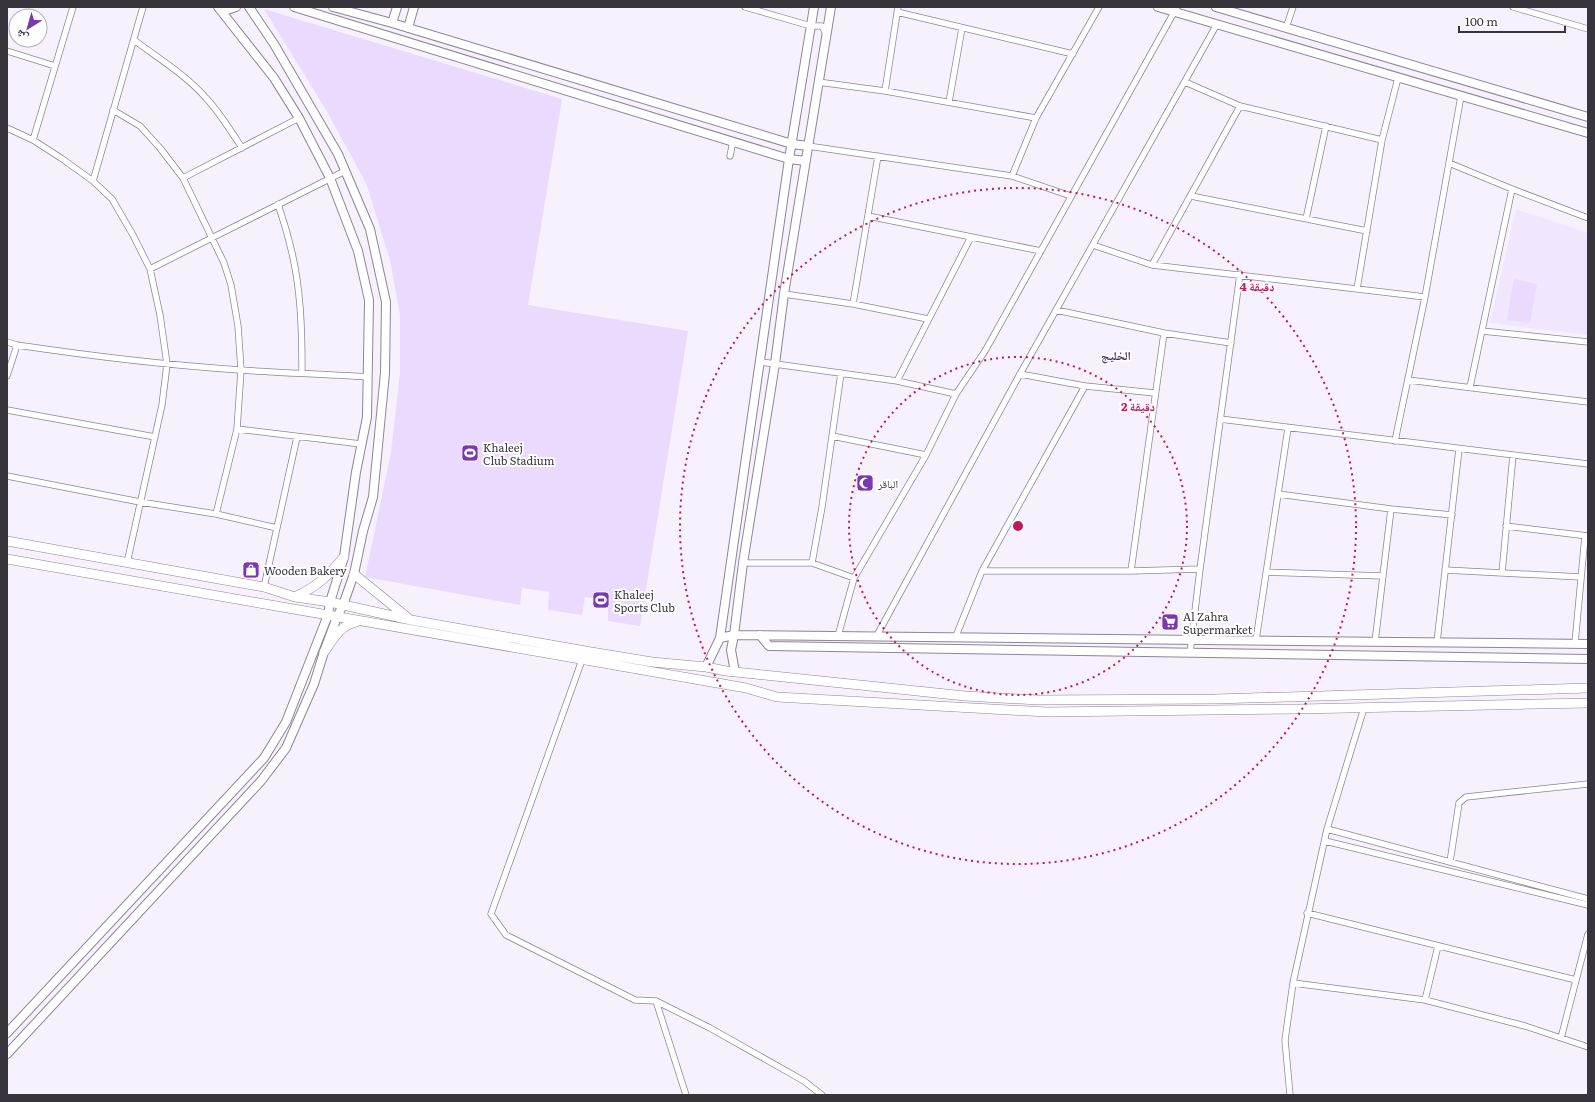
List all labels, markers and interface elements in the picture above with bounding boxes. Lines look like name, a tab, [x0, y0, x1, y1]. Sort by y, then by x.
north arrow	[8, 8, 48, 48]
scale bar	[1459, 8, 1565, 34]
text: 100 m	[1465, 12, 1498, 30]
text: ش	[12, 26, 31, 47]
text: 4 دقيقة	[1240, 277, 1274, 295]
district label: الخليج	[1101, 346, 1131, 364]
text: 2 دقيقة	[1121, 397, 1155, 415]
place label: Khaleej Club Stadium	[483, 439, 555, 468]
sports icon: Khaleej Club Stadium	[460, 443, 480, 463]
mosque icon: الباقر	[855, 473, 875, 493]
place label: الباقر	[877, 475, 898, 491]
centre of rings	[1011, 519, 1025, 533]
shop icon: Wooden Bakery	[241, 560, 261, 580]
place label: Wooden Bakery	[264, 562, 347, 578]
place label: Khaleej Sports Club	[614, 586, 675, 615]
sports icon: Khaleej Sports Club	[591, 590, 611, 610]
place label: Al Zahra Supermarket	[1183, 608, 1253, 637]
supermarket icon: Al Zahra Supermarket	[1160, 612, 1180, 632]

